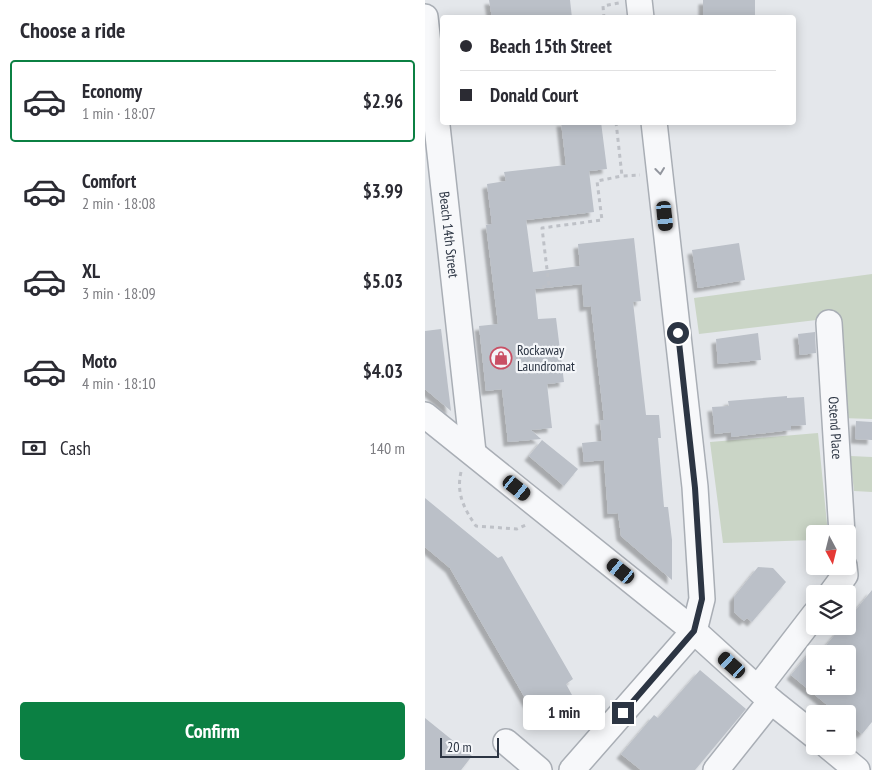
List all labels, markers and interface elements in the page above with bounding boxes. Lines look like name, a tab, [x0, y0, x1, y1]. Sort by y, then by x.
text: Choose a ride	[20, 16, 125, 44]
text: Beach 15th Street	[490, 34, 612, 58]
icon: car	[22, 79, 67, 124]
text: Economy	[82, 79, 142, 103]
text: Donald Court	[490, 83, 578, 107]
text: $2.96	[363, 89, 403, 113]
text: 1 min · 18:07	[82, 103, 156, 123]
one-way arrow	[654, 167, 665, 175]
icon: car	[22, 169, 67, 214]
text: Comfort	[82, 169, 136, 193]
text: $3.99	[363, 179, 403, 203]
street label: Beach 14th Street	[435, 191, 463, 279]
text: 2 min · 18:08	[82, 193, 156, 213]
car	[655, 200, 674, 232]
icon: car	[22, 259, 67, 304]
text: XL	[82, 259, 100, 283]
text: $5.03	[363, 269, 403, 293]
text: 3 min · 18:09	[82, 283, 156, 303]
route start	[667, 322, 689, 344]
place label: Rockaway Laundromat	[517, 341, 575, 375]
shop icon: Rockaway Laundromat	[489, 346, 513, 370]
icon: car	[22, 349, 67, 394]
text: Moto	[82, 349, 117, 373]
text: $4.03	[363, 359, 403, 383]
text: 4 min · 18:10	[82, 373, 156, 393]
street label: Ostend Place	[825, 396, 846, 460]
icon: cash	[20, 434, 48, 462]
text: Cash	[60, 436, 91, 460]
text: 140 m	[370, 438, 405, 458]
car	[500, 473, 533, 503]
north arrow	[806, 525, 856, 575]
map controls	[806, 525, 856, 755]
car	[604, 556, 637, 586]
button: layers	[806, 585, 856, 635]
button: +	[806, 645, 856, 695]
car	[715, 649, 748, 681]
callout: 1 min	[523, 696, 605, 730]
button: Confirm	[20, 702, 405, 760]
text: 1 min	[548, 702, 580, 722]
route end	[612, 702, 634, 724]
button: −	[806, 705, 856, 755]
scale bar	[440, 735, 499, 758]
text: 20 m	[447, 738, 472, 756]

